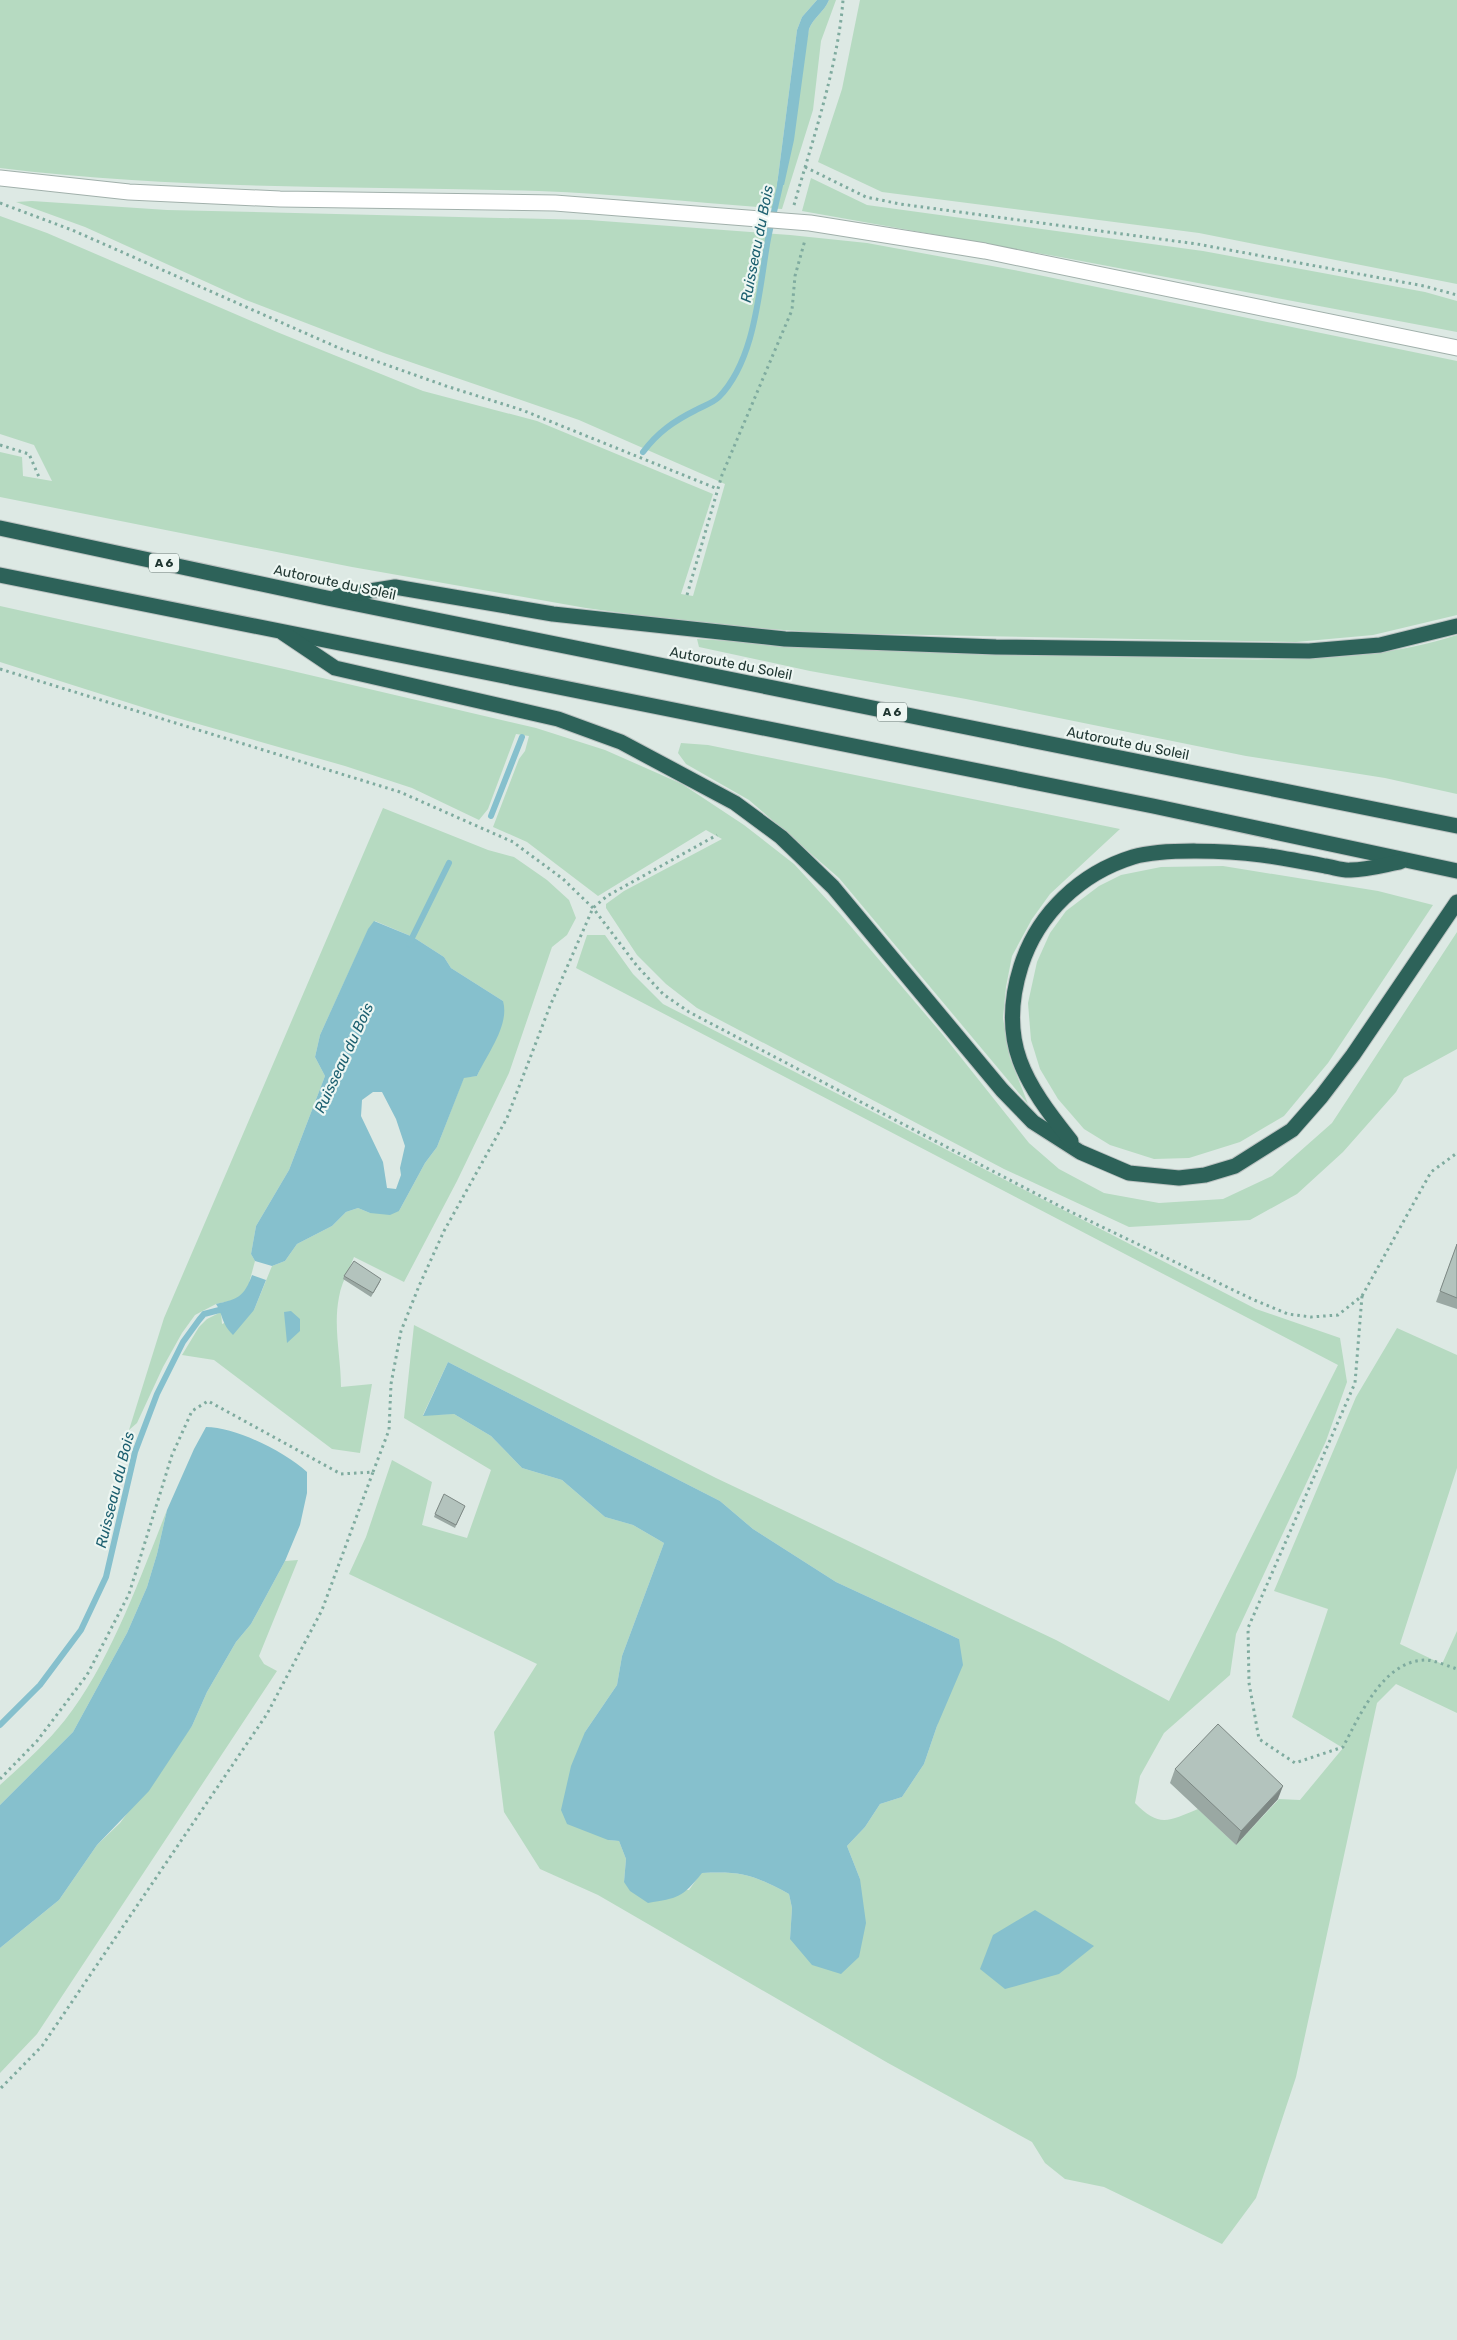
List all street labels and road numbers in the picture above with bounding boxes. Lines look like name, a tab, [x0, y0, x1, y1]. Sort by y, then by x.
road number: A 6	[149, 554, 179, 572]
street label: Autoroute du Soleil	[272, 561, 398, 604]
street label: Autoroute du Soleil	[668, 643, 794, 684]
road number: A 6	[877, 702, 907, 722]
street label: Autoroute du Soleil	[1065, 723, 1191, 764]

